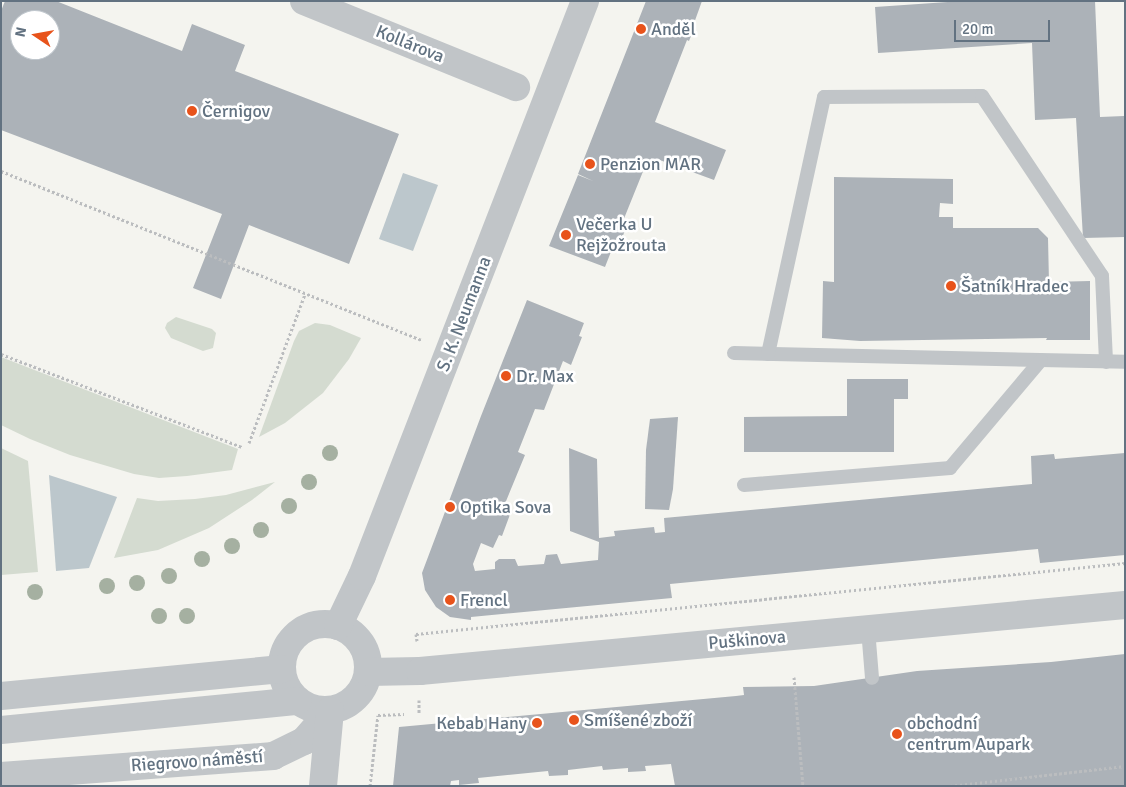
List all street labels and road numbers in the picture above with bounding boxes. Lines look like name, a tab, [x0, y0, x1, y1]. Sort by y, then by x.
street label: Kollárova	[373, 20, 447, 68]
street label: S. K. Neumanna	[432, 253, 496, 375]
street label: Puškinova	[707, 626, 787, 654]
street label: Riegrovo náměstí	[130, 746, 264, 776]

